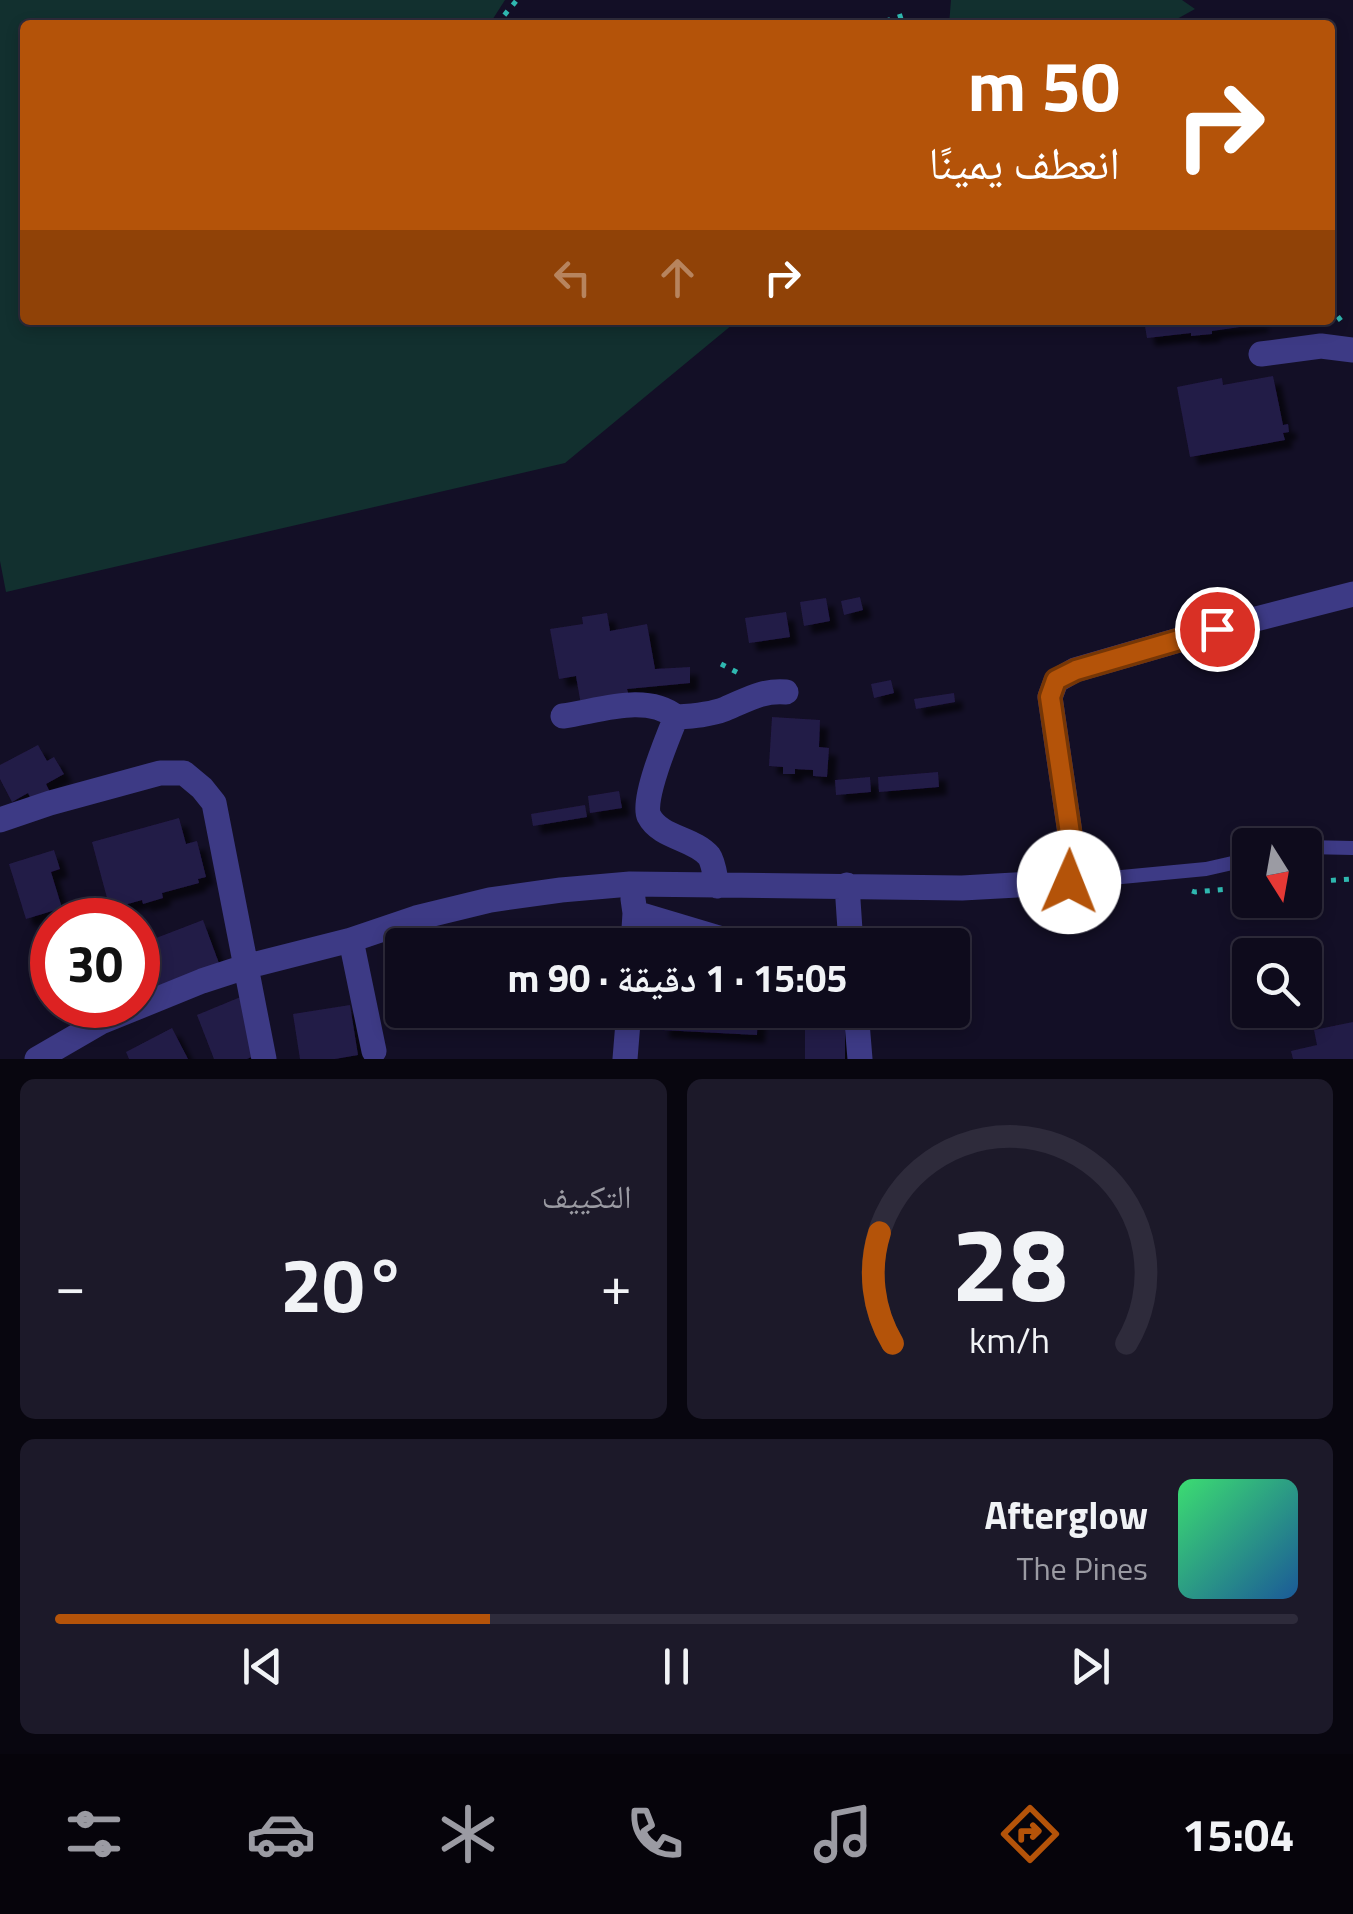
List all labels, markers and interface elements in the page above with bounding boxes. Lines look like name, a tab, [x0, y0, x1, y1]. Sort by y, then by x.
text: 50 m	[967, 32, 1120, 138]
icon: right	[1155, 60, 1285, 190]
text: انعطف يمينًا	[929, 128, 1120, 196]
icon: left	[545, 250, 600, 305]
icon: ahead	[650, 250, 705, 305]
icon: right	[755, 250, 810, 305]
pin	[1175, 587, 1260, 672]
icon: arrive	[1190, 602, 1245, 657]
north arrow	[1232, 828, 1322, 918]
map controls	[1232, 828, 1322, 1028]
position arrow	[1017, 830, 1121, 934]
speed limit sign: 30	[30, 898, 160, 1028]
button: search	[1232, 938, 1322, 1028]
text: 15:05 · 1 دقيقة · 90 m	[507, 949, 848, 1007]
text: التكييف	[542, 1172, 632, 1220]
text: 28	[952, 1183, 1068, 1341]
text: 20°	[280, 1227, 406, 1341]
text: −	[55, 1243, 86, 1326]
text: +	[601, 1243, 631, 1326]
text: km/h	[969, 1312, 1050, 1367]
text: Afterglow	[984, 1486, 1148, 1544]
text: The Pines	[1017, 1544, 1148, 1592]
icon: previous	[235, 1639, 290, 1694]
icon: pause	[649, 1639, 704, 1694]
icon: next	[1063, 1639, 1118, 1694]
icon: filters	[59, 1799, 129, 1869]
icon: car	[246, 1799, 316, 1869]
icon: climate	[433, 1799, 503, 1869]
icon: phone	[620, 1799, 690, 1869]
icon: music	[808, 1799, 878, 1869]
icon: directions	[995, 1799, 1065, 1869]
text: 15:04	[1182, 1800, 1294, 1868]

